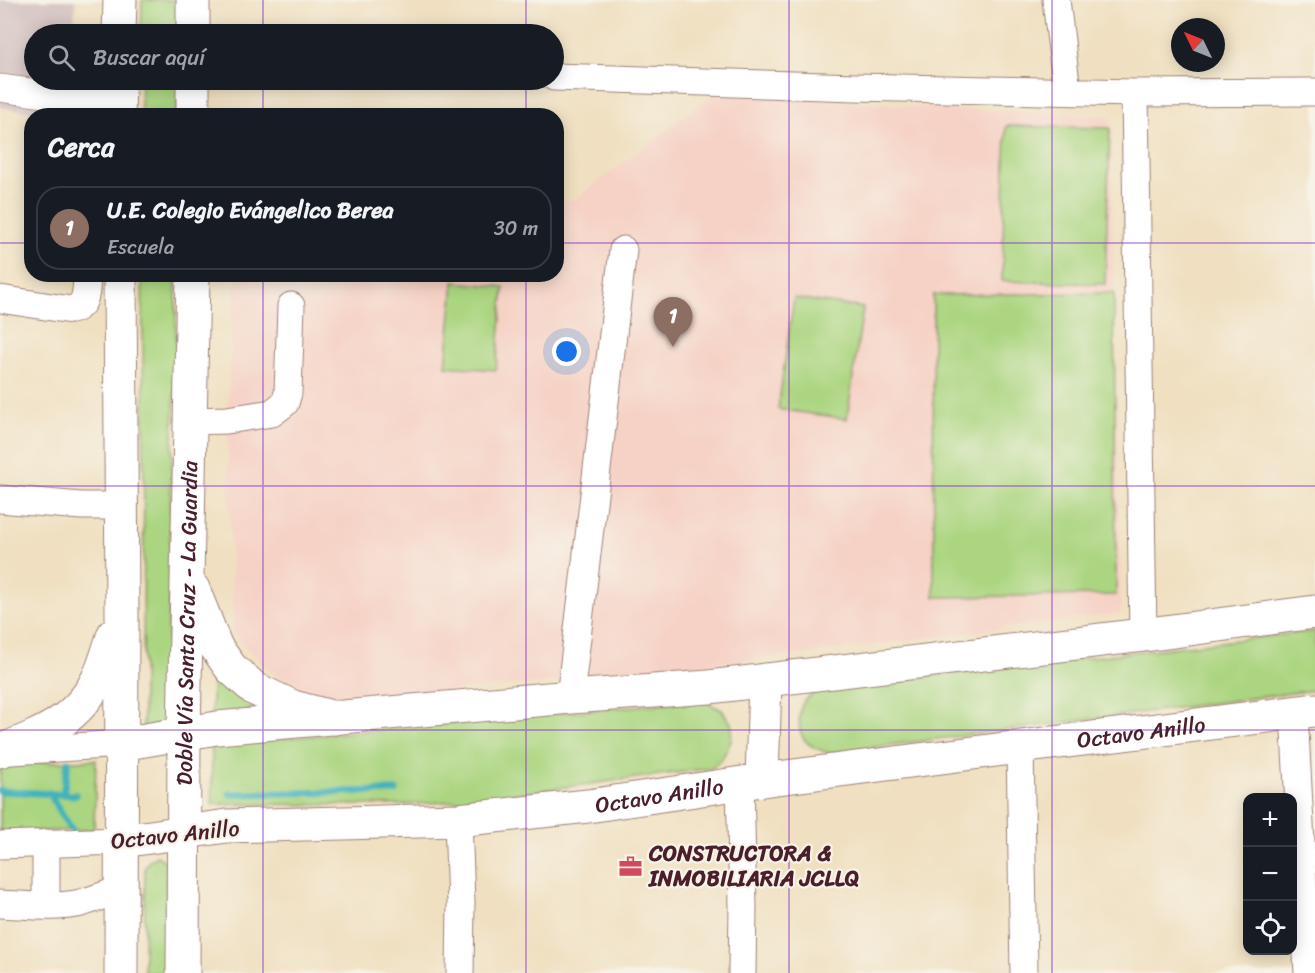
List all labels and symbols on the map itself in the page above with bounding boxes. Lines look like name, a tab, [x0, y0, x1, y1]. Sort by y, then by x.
north arrow	[1171, 18, 1225, 72]
pin: 1	[654, 298, 692, 347]
your location	[552, 337, 581, 366]
street label: Doble Vía Santa Cruz - La Guardia	[165, 459, 209, 785]
street label: Octavo Anillo	[1075, 705, 1208, 760]
street label: Octavo Anillo	[593, 767, 726, 825]
street label: Octavo Anillo	[109, 808, 241, 861]
place label: CONSTRUCTORA & INMOBILIARIA JCLLQ	[648, 834, 859, 898]
office icon: CONSTRUCTORA & INMOBILIARIA JCLLQ	[618, 853, 644, 879]

